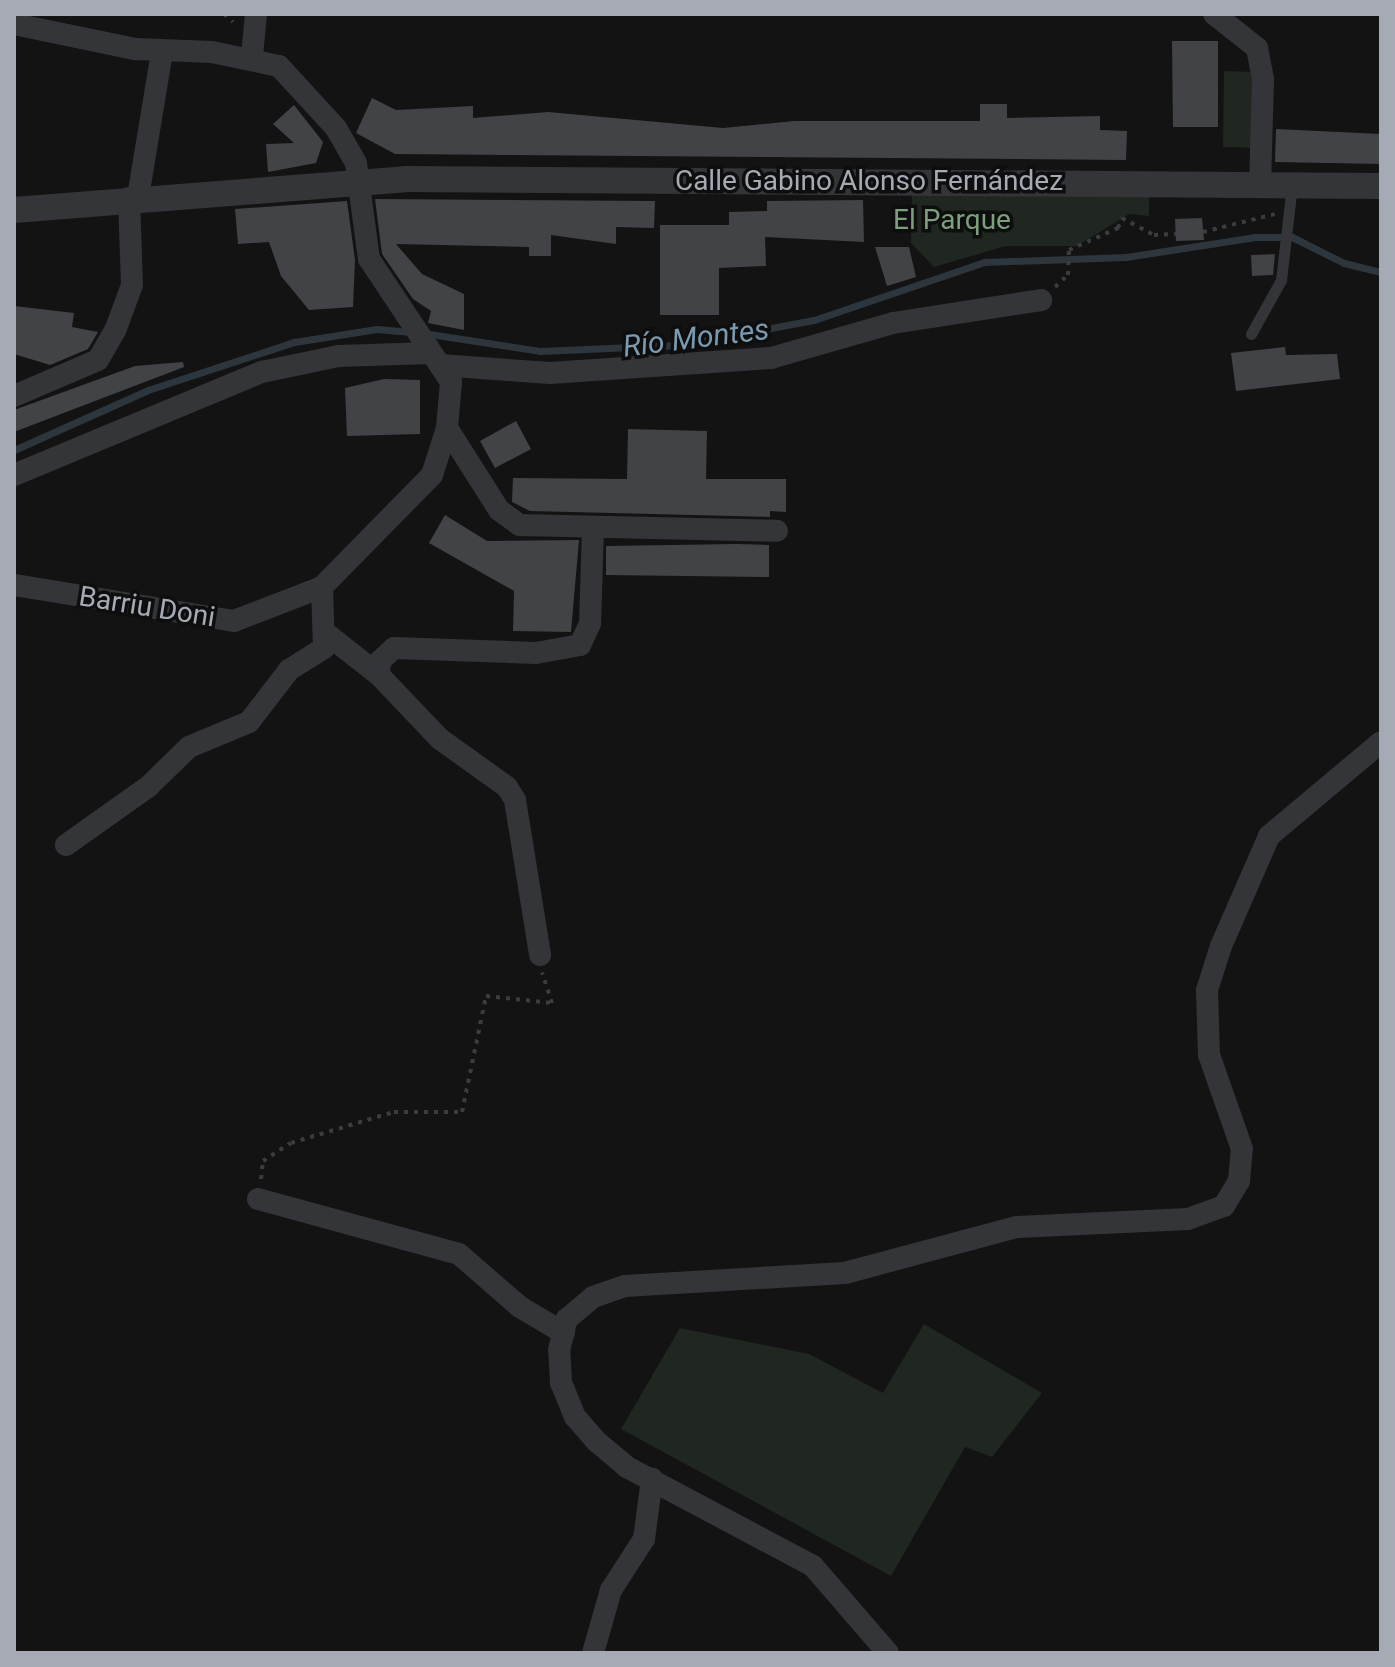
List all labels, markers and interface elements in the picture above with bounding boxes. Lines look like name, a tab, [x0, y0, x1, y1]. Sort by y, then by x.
street label: Calle Gabino Alonso Fernández	[675, 164, 1063, 198]
park label: El Parque	[893, 203, 1011, 237]
water label: Río Montes	[621, 311, 771, 365]
street label: Barriu Doni	[76, 580, 218, 634]

